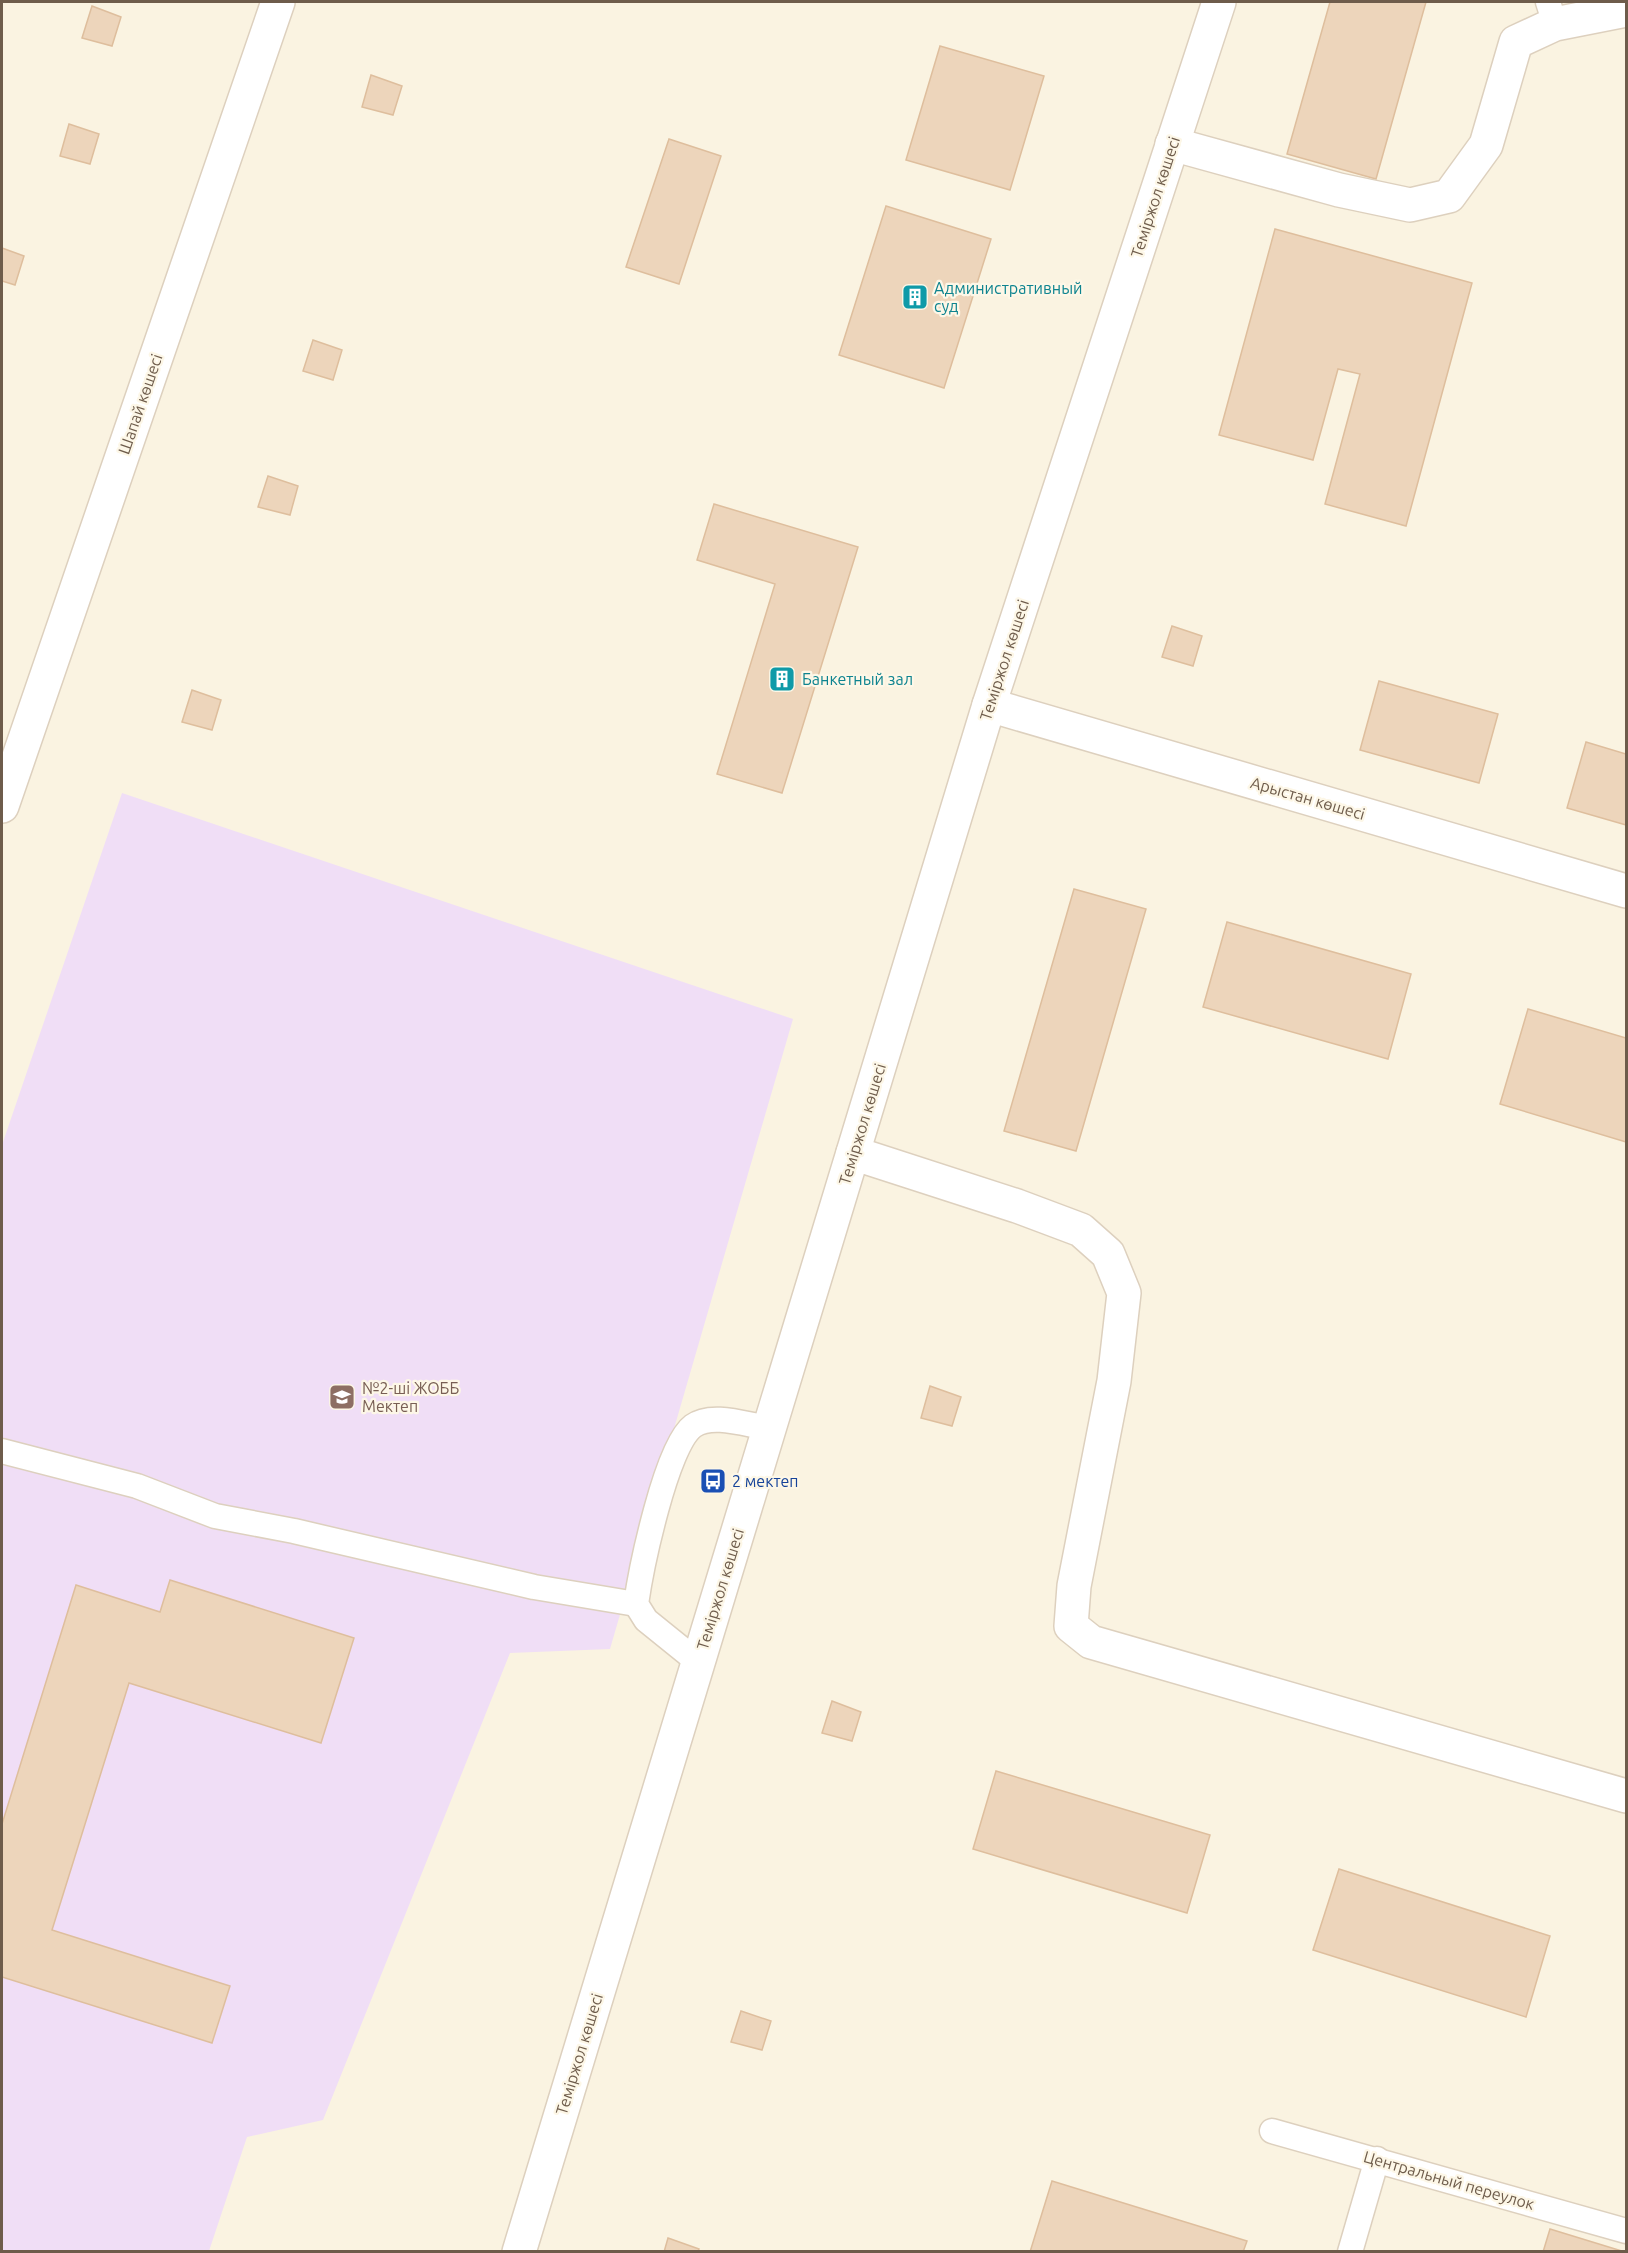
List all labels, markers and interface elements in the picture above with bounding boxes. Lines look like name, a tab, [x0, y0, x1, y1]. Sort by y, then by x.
street label: Теміржол көшесі	[1127, 134, 1183, 260]
place label: Административный суд	[934, 279, 1083, 315]
building icon: Административный суд	[900, 282, 930, 312]
street label: Шапай көшесі	[114, 352, 166, 456]
street label: Теміржол көшесі	[976, 597, 1032, 723]
building icon: Банкетный зал	[767, 664, 797, 694]
place label: Банкетный зал	[802, 670, 913, 688]
street label: Арыстан көшесі	[1249, 773, 1367, 823]
street label: Теміржол көшесі	[835, 1061, 889, 1187]
place label: №2-ші ЖОББ Мектеп	[362, 1379, 459, 1415]
school or university icon: №2-ші ЖОББ Мектеп	[327, 1382, 357, 1412]
bus stop icon: 2 мектеп	[698, 1466, 728, 1496]
place label: 2 мектеп	[732, 1472, 799, 1490]
street label: Теміржол көшесі	[693, 1526, 747, 1652]
street label: Теміржол көшесі	[552, 1991, 606, 2117]
street label: Центральный переулок	[1362, 2147, 1536, 2213]

